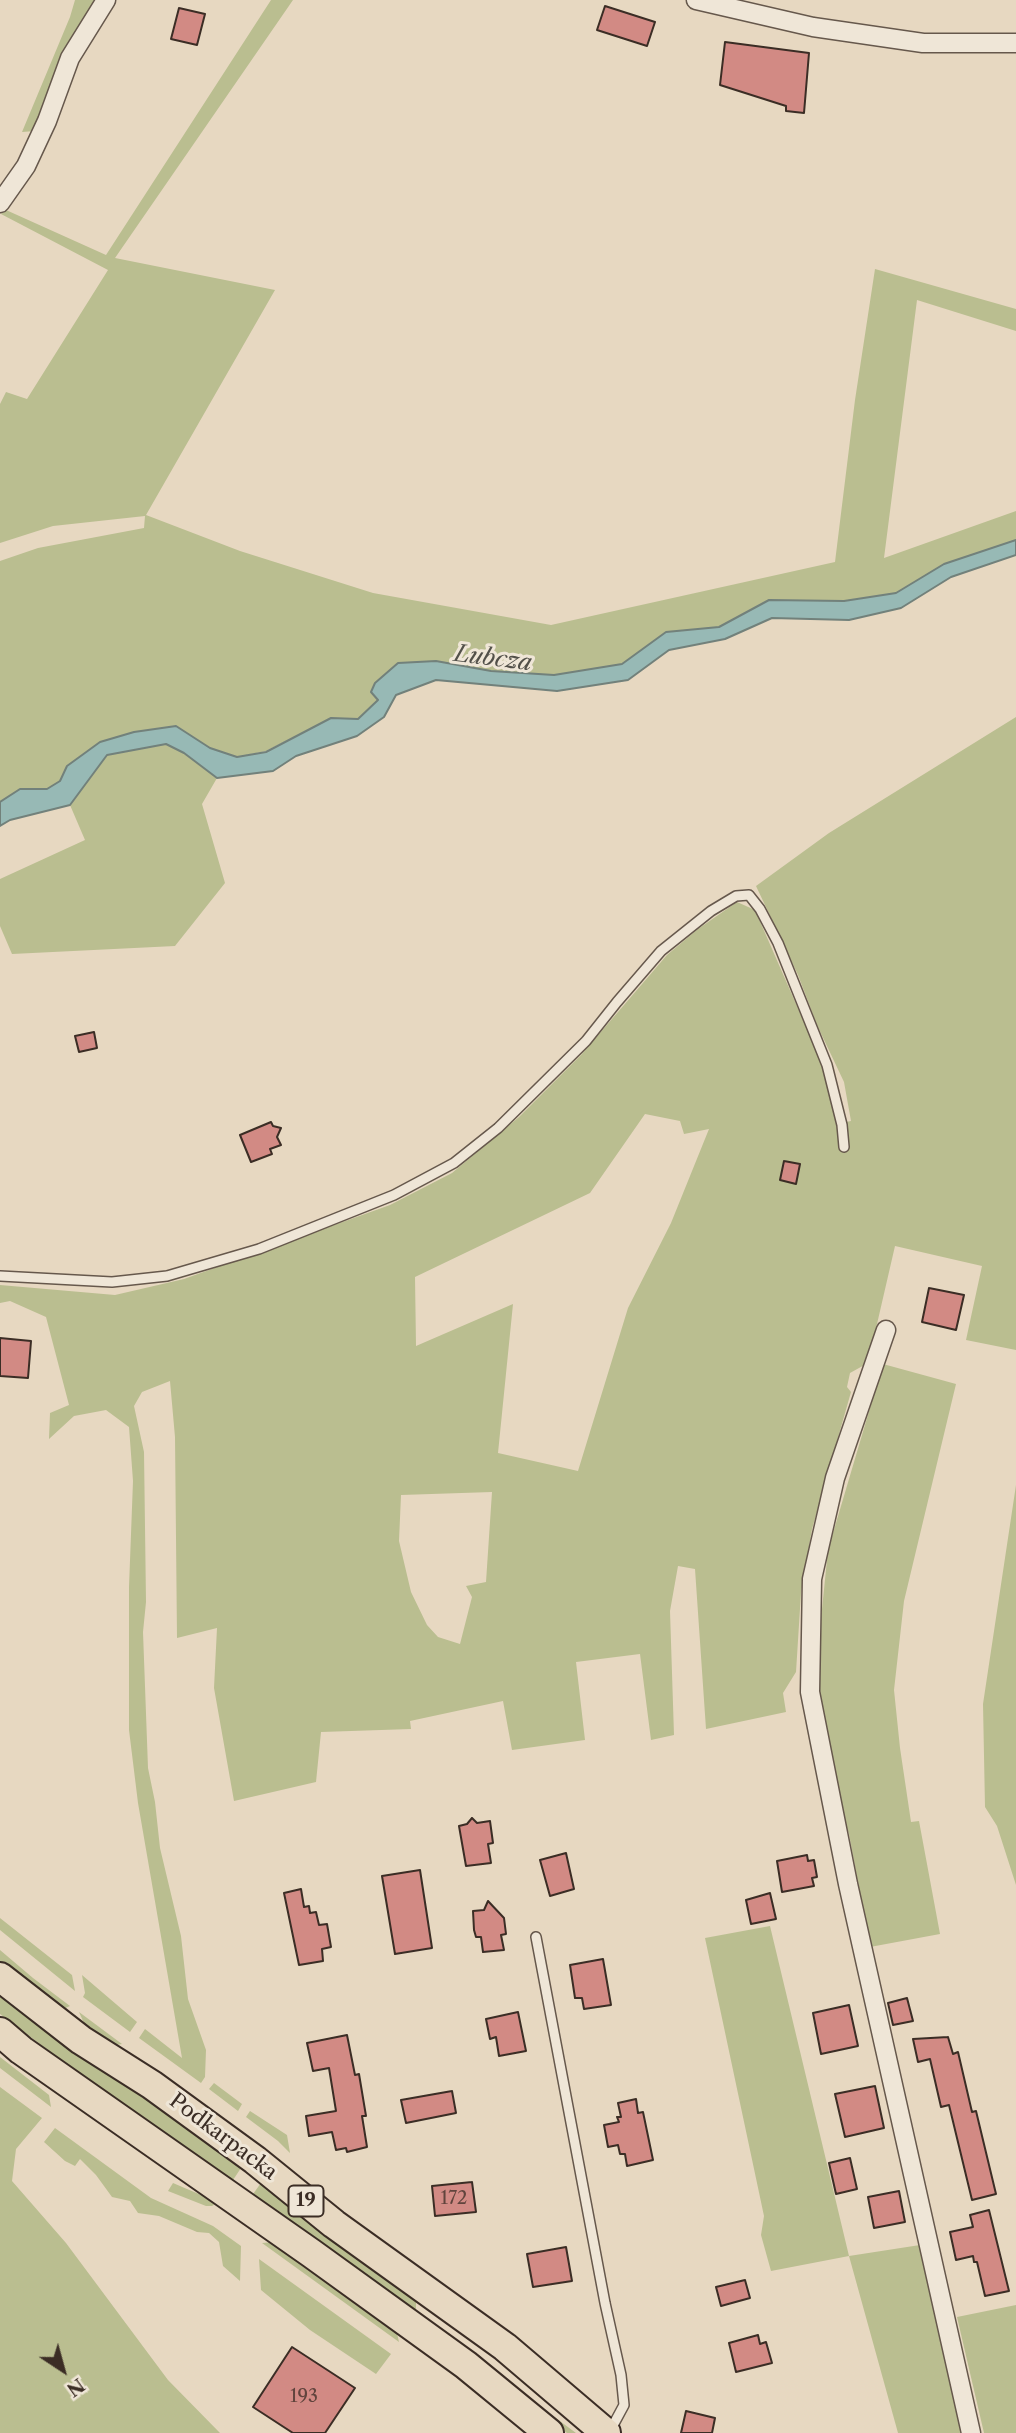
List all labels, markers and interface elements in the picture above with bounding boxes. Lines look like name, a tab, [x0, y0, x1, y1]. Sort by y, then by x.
water label: Lubcza	[453, 641, 533, 677]
street label: Podkarpacka	[164, 2088, 282, 2186]
road number: 19	[288, 2186, 324, 2216]
house number: 172	[441, 2188, 467, 2210]
north arrow	[28, 2335, 98, 2405]
text: N	[62, 2373, 89, 2402]
house number: 193	[290, 2386, 318, 2408]

